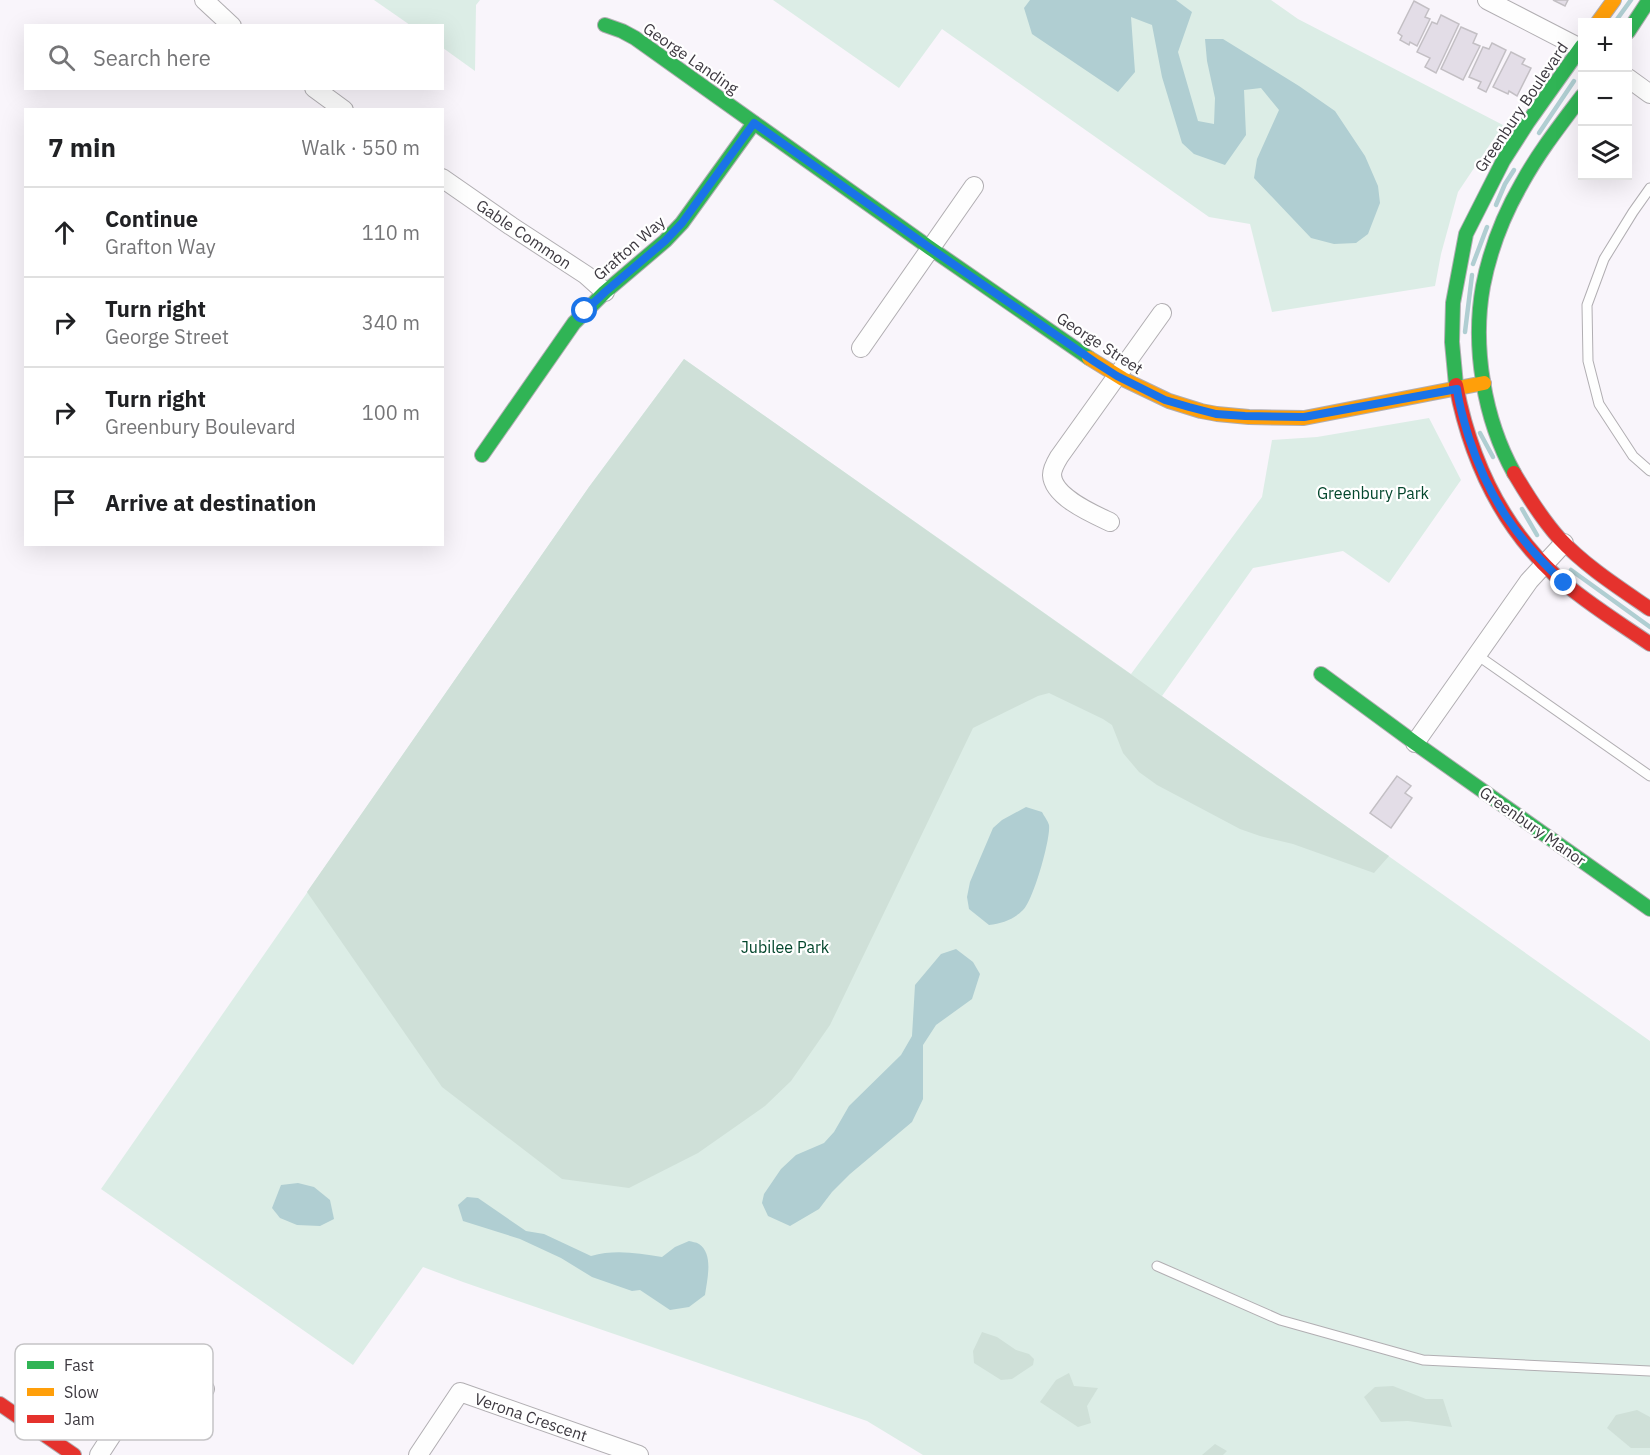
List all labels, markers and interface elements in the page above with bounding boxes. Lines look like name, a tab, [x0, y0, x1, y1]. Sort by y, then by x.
street label: George Landing	[640, 18, 743, 99]
map controls	[1578, 18, 1632, 180]
button: +	[1578, 18, 1632, 72]
search box	[24, 24, 444, 90]
street label: Greenbury Boulevard	[1470, 38, 1572, 176]
icon: search	[45, 41, 78, 74]
text: Search here	[93, 43, 211, 72]
button: −	[1578, 72, 1632, 126]
button: layers	[1578, 126, 1632, 180]
text: 7 min	[48, 130, 116, 164]
text: Walk · 550 m	[302, 134, 420, 161]
street label: Gable Common	[473, 195, 575, 273]
text: Continue	[105, 204, 198, 233]
street label: Grafton Way	[589, 211, 669, 285]
icon: ahead	[48, 216, 81, 249]
text: 110 m	[362, 219, 420, 246]
text: Grafton Way	[105, 233, 216, 260]
text: Turn right	[105, 294, 206, 323]
route start	[571, 297, 597, 323]
icon: right	[48, 306, 81, 339]
street label: George Street	[1053, 308, 1147, 378]
text: 340 m	[362, 309, 420, 336]
text: George Street	[105, 323, 229, 350]
text: Turn right	[105, 384, 206, 413]
icon: right	[48, 396, 81, 429]
text: 100 m	[362, 399, 420, 426]
text: Greenbury Boulevard	[105, 413, 296, 440]
park label: Greenbury Park	[1317, 483, 1430, 503]
icon: arrive	[48, 486, 81, 519]
text: Arrive at destination	[105, 488, 316, 517]
route end	[1550, 569, 1576, 595]
street label: Greenbury Manor	[1476, 782, 1590, 870]
park label: Jubilee Park	[741, 937, 830, 957]
legend	[15, 1344, 213, 1440]
text: Fast	[64, 1355, 94, 1375]
text: Slow	[64, 1382, 99, 1402]
street label: Verona Crescent	[472, 1388, 590, 1446]
text: Jam	[64, 1409, 95, 1429]

